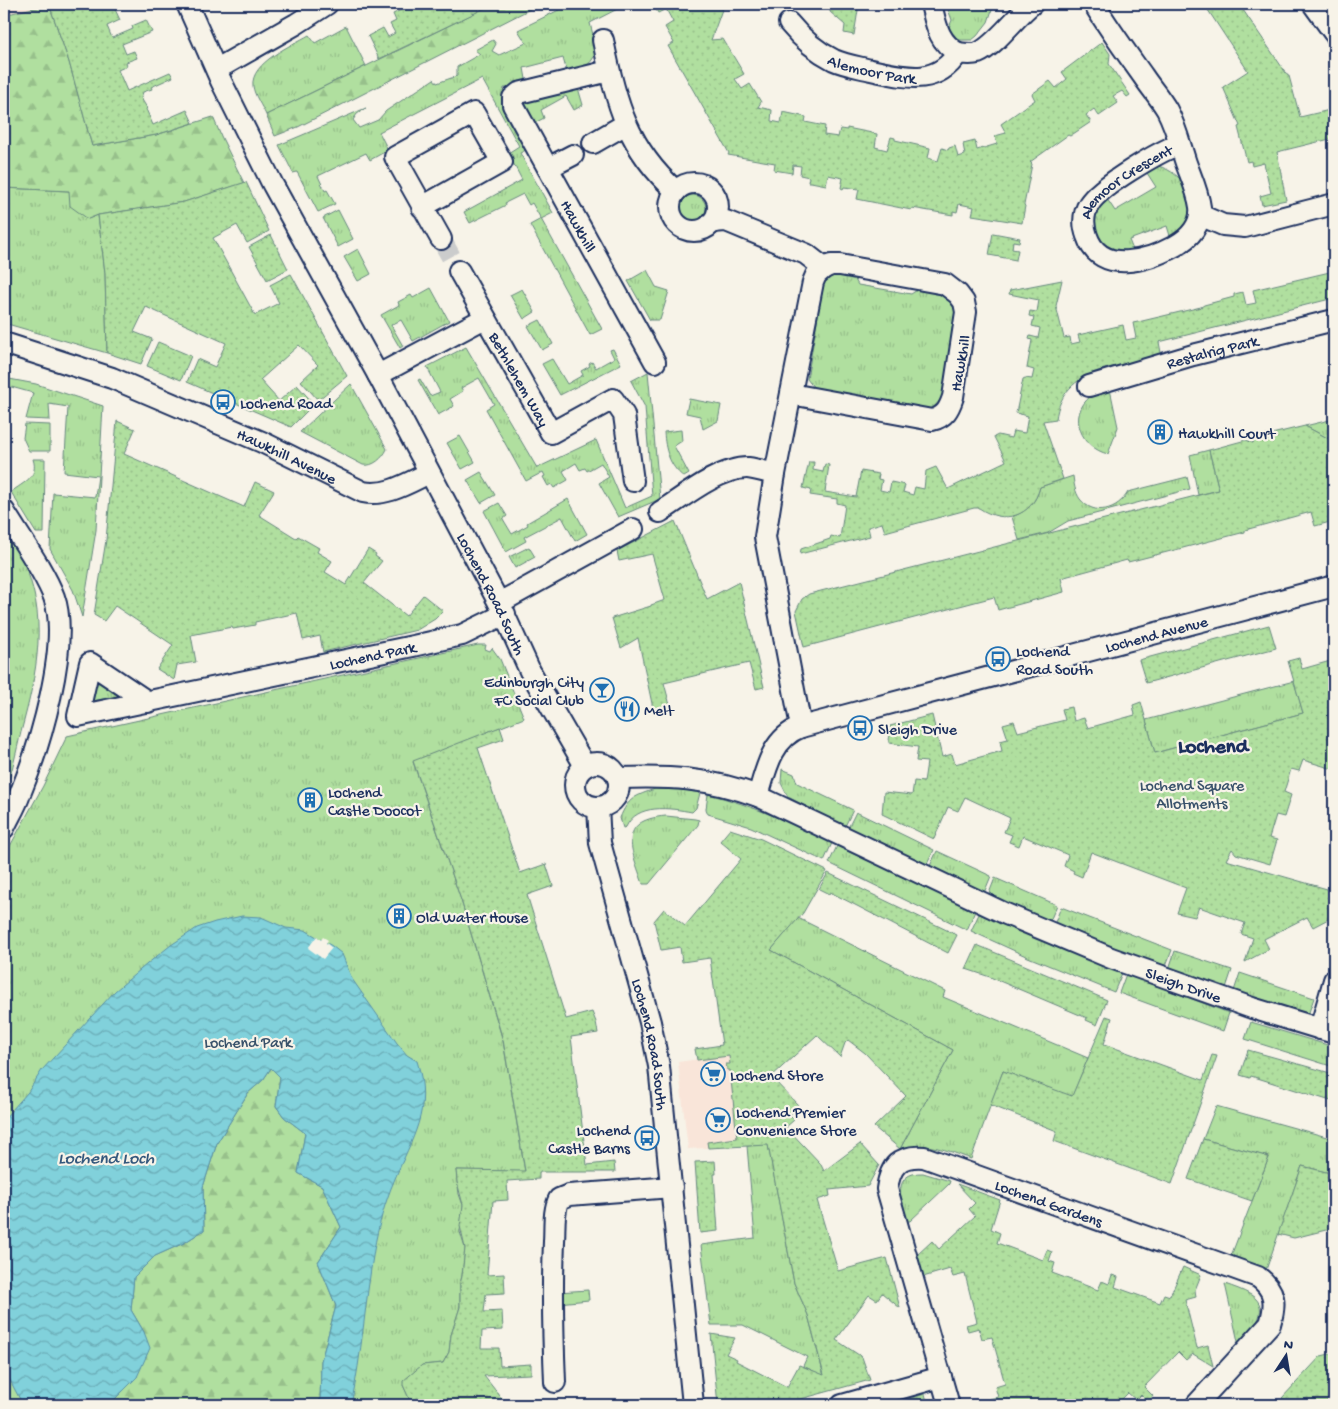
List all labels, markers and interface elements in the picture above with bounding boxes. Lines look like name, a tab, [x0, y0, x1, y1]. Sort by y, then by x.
street label: Alemoor Park	[823, 52, 918, 90]
street label: Alemoor Crescent	[1078, 142, 1178, 221]
street label: Hawkhill	[554, 198, 598, 256]
street label: Bethlehem Way	[482, 329, 552, 431]
street label: Restalrig Park	[1165, 333, 1262, 375]
street label: Hawkhill	[948, 334, 977, 393]
bus stop icon: Lochend Road	[210, 389, 236, 415]
place label: Lochend Road	[240, 396, 334, 415]
building icon: Hawkhill Court	[1147, 419, 1173, 445]
street label: Hawkhill Avenue	[233, 426, 339, 491]
place label: Hawkhill Court	[1178, 426, 1277, 445]
street label: Lochend Road South	[451, 531, 528, 659]
street label: Lochend Avenue	[1104, 614, 1211, 659]
street label: Lochend Park	[328, 639, 420, 676]
place label: Lochend Road South	[1016, 644, 1094, 681]
bus stop icon: Lochend Road South	[985, 646, 1011, 672]
place label: Edinburgh City FC Social Club	[484, 675, 585, 712]
bar icon: Edinburgh City FC Social Club	[589, 677, 615, 703]
restaurant icon: Melt	[614, 696, 640, 722]
place label: Melt	[644, 703, 675, 722]
bus stop icon: Sleigh Drive	[847, 715, 873, 741]
place label: Sleigh Drive	[878, 722, 958, 741]
district label: Lochend	[1178, 736, 1251, 761]
park label: Lochend Square Allotments	[1140, 778, 1245, 815]
place label: Lochend Castle Doocot	[328, 785, 422, 822]
building icon: Lochend Castle Doocot	[297, 787, 323, 813]
building icon: Old Water House	[386, 903, 412, 929]
place label: Old Water House	[416, 910, 529, 929]
street label: Sleigh Drive	[1142, 965, 1224, 1010]
street label: Lochend Road South	[625, 977, 669, 1112]
park label: Lochend Park	[204, 1035, 294, 1054]
supermarket icon: Lochend Store	[700, 1061, 726, 1087]
place label: Lochend Store	[730, 1068, 824, 1087]
place label: Lochend Premier Convenience Store	[736, 1105, 857, 1142]
supermarket icon: Lochend Premier Convenience Store	[705, 1107, 731, 1133]
place label: Lochend Castle Barns	[548, 1123, 632, 1160]
bus stop icon: Lochend Castle Barns	[634, 1125, 660, 1151]
water label: Lochend Loch	[58, 1149, 154, 1170]
street label: Lochend Gardens	[992, 1177, 1105, 1234]
north arrow	[1260, 1332, 1310, 1382]
text: N	[1282, 1336, 1294, 1355]

